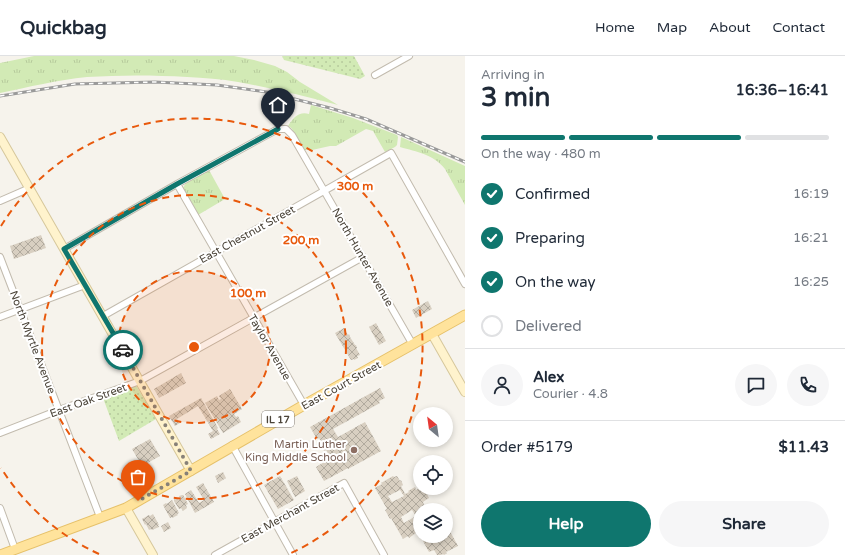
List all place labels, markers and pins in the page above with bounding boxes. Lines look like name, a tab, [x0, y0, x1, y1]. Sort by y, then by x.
pin	[261, 88, 295, 129]
centre of rings	[187, 340, 201, 354]
place label: Martin Luther King Middle School	[245, 438, 347, 464]
marker: Martin Luther King Middle School	[349, 445, 359, 455]
pin	[121, 460, 155, 501]

